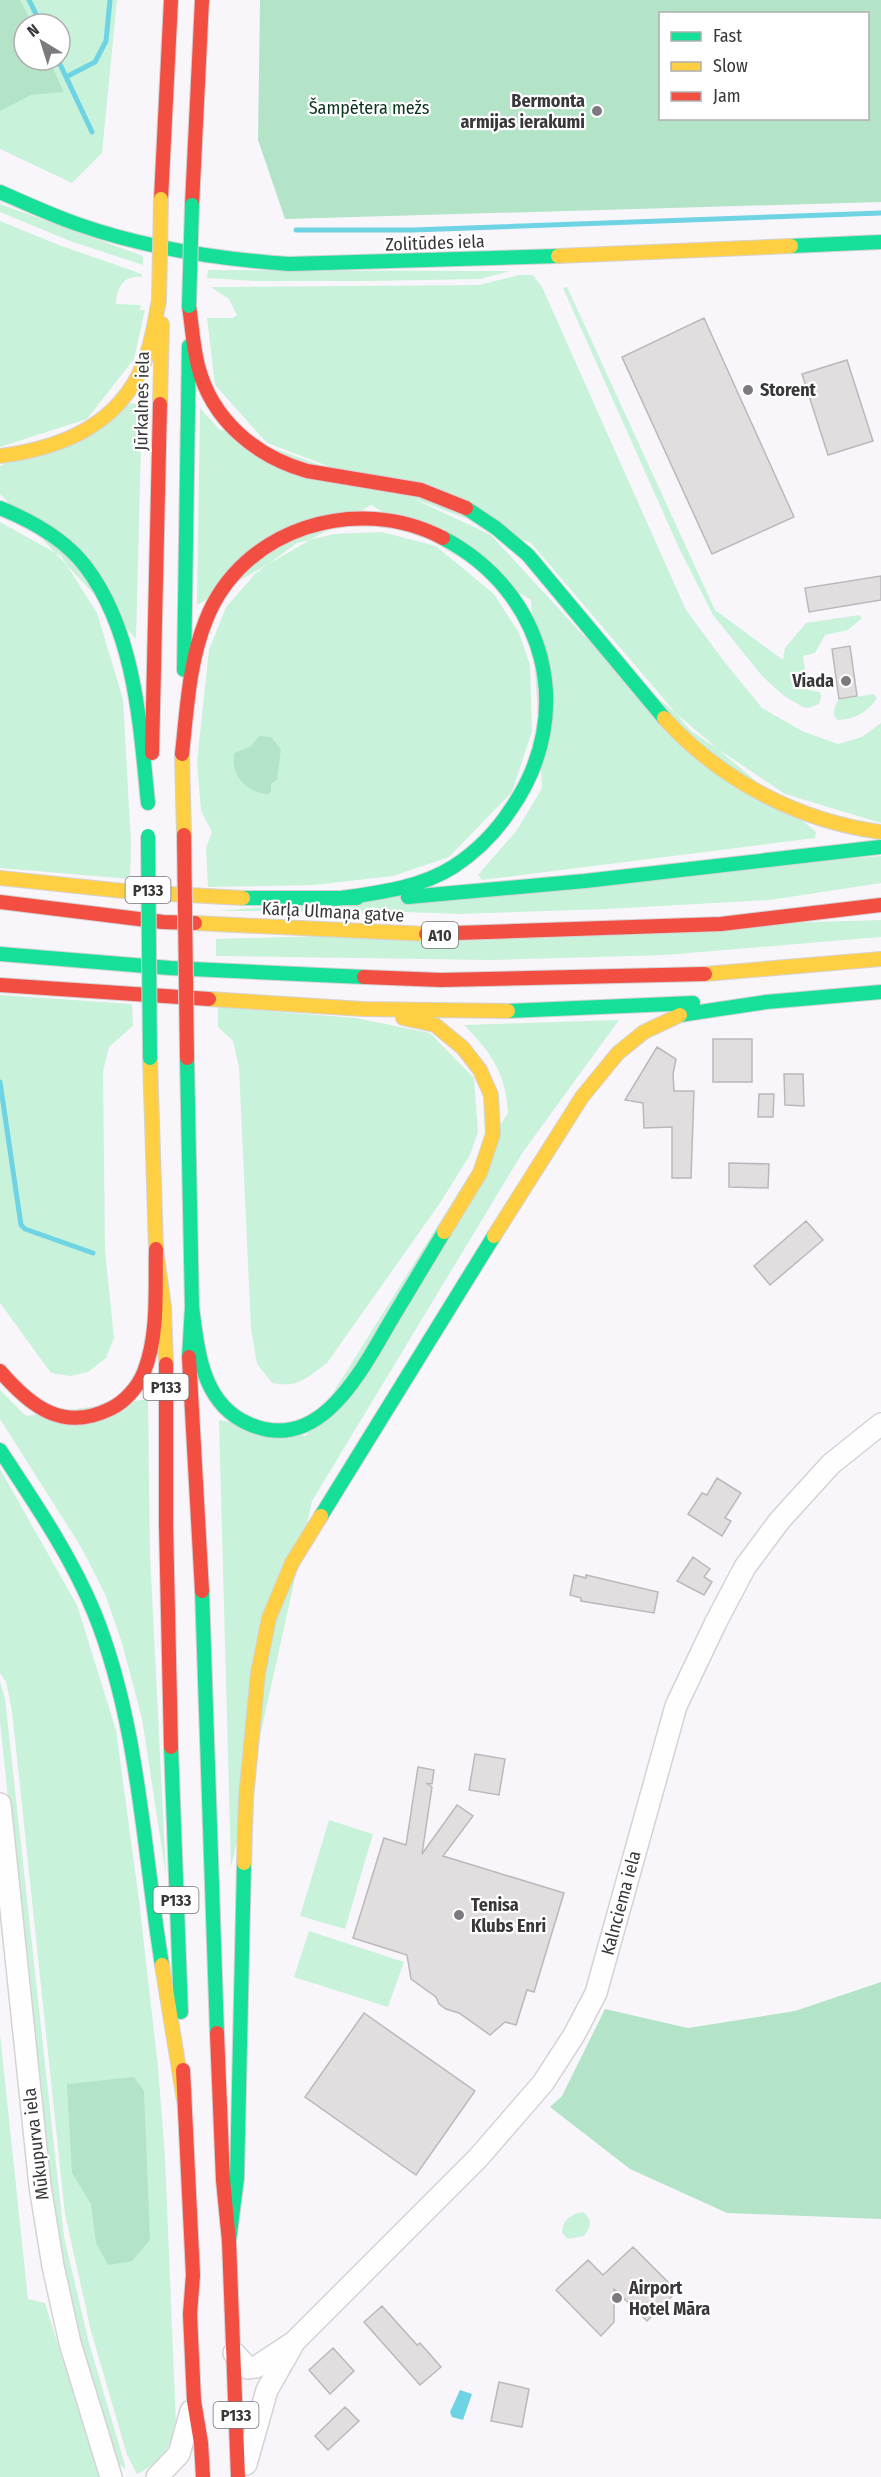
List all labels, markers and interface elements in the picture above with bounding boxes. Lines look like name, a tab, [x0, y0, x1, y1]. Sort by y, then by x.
north arrow	[12, 12, 72, 72]
legend	[659, 12, 869, 120]
text: N	[23, 20, 43, 41]
text: Fast	[713, 25, 742, 47]
text: Slow	[713, 55, 748, 77]
text: Jam	[713, 85, 741, 107]
place label: Bermonta armijas ierakumi	[460, 90, 585, 133]
park label: Šampētera mežs	[309, 97, 430, 119]
marker: Bermonta armijas ierakumi	[590, 104, 604, 118]
street label: Zolitūdes iela	[385, 230, 485, 256]
street label: Jūrkalnes iela	[130, 351, 154, 451]
place label: Storent	[760, 379, 817, 401]
marker: Storent	[741, 383, 755, 397]
place label: Viada	[791, 670, 834, 692]
marker: Viada	[839, 674, 853, 688]
road number: P133	[126, 877, 170, 903]
street label: Kārļa Ulmaņa gatve	[261, 897, 405, 927]
road number: A10	[422, 922, 458, 948]
road number: P133	[144, 1374, 188, 1400]
street label: Kalnciema iela	[596, 1848, 646, 1958]
road number: P133	[154, 1887, 198, 1913]
place label: Tenisa Klubs Enri	[471, 1894, 546, 1937]
marker: Tenisa Klubs Enri	[452, 1908, 466, 1922]
street label: Mūkupurva iela	[18, 2086, 54, 2201]
place label: Airport Hotel Māra	[628, 2277, 710, 2320]
marker: Airport Hotel Māra	[610, 2291, 624, 2305]
road number: P133	[214, 2402, 258, 2428]

